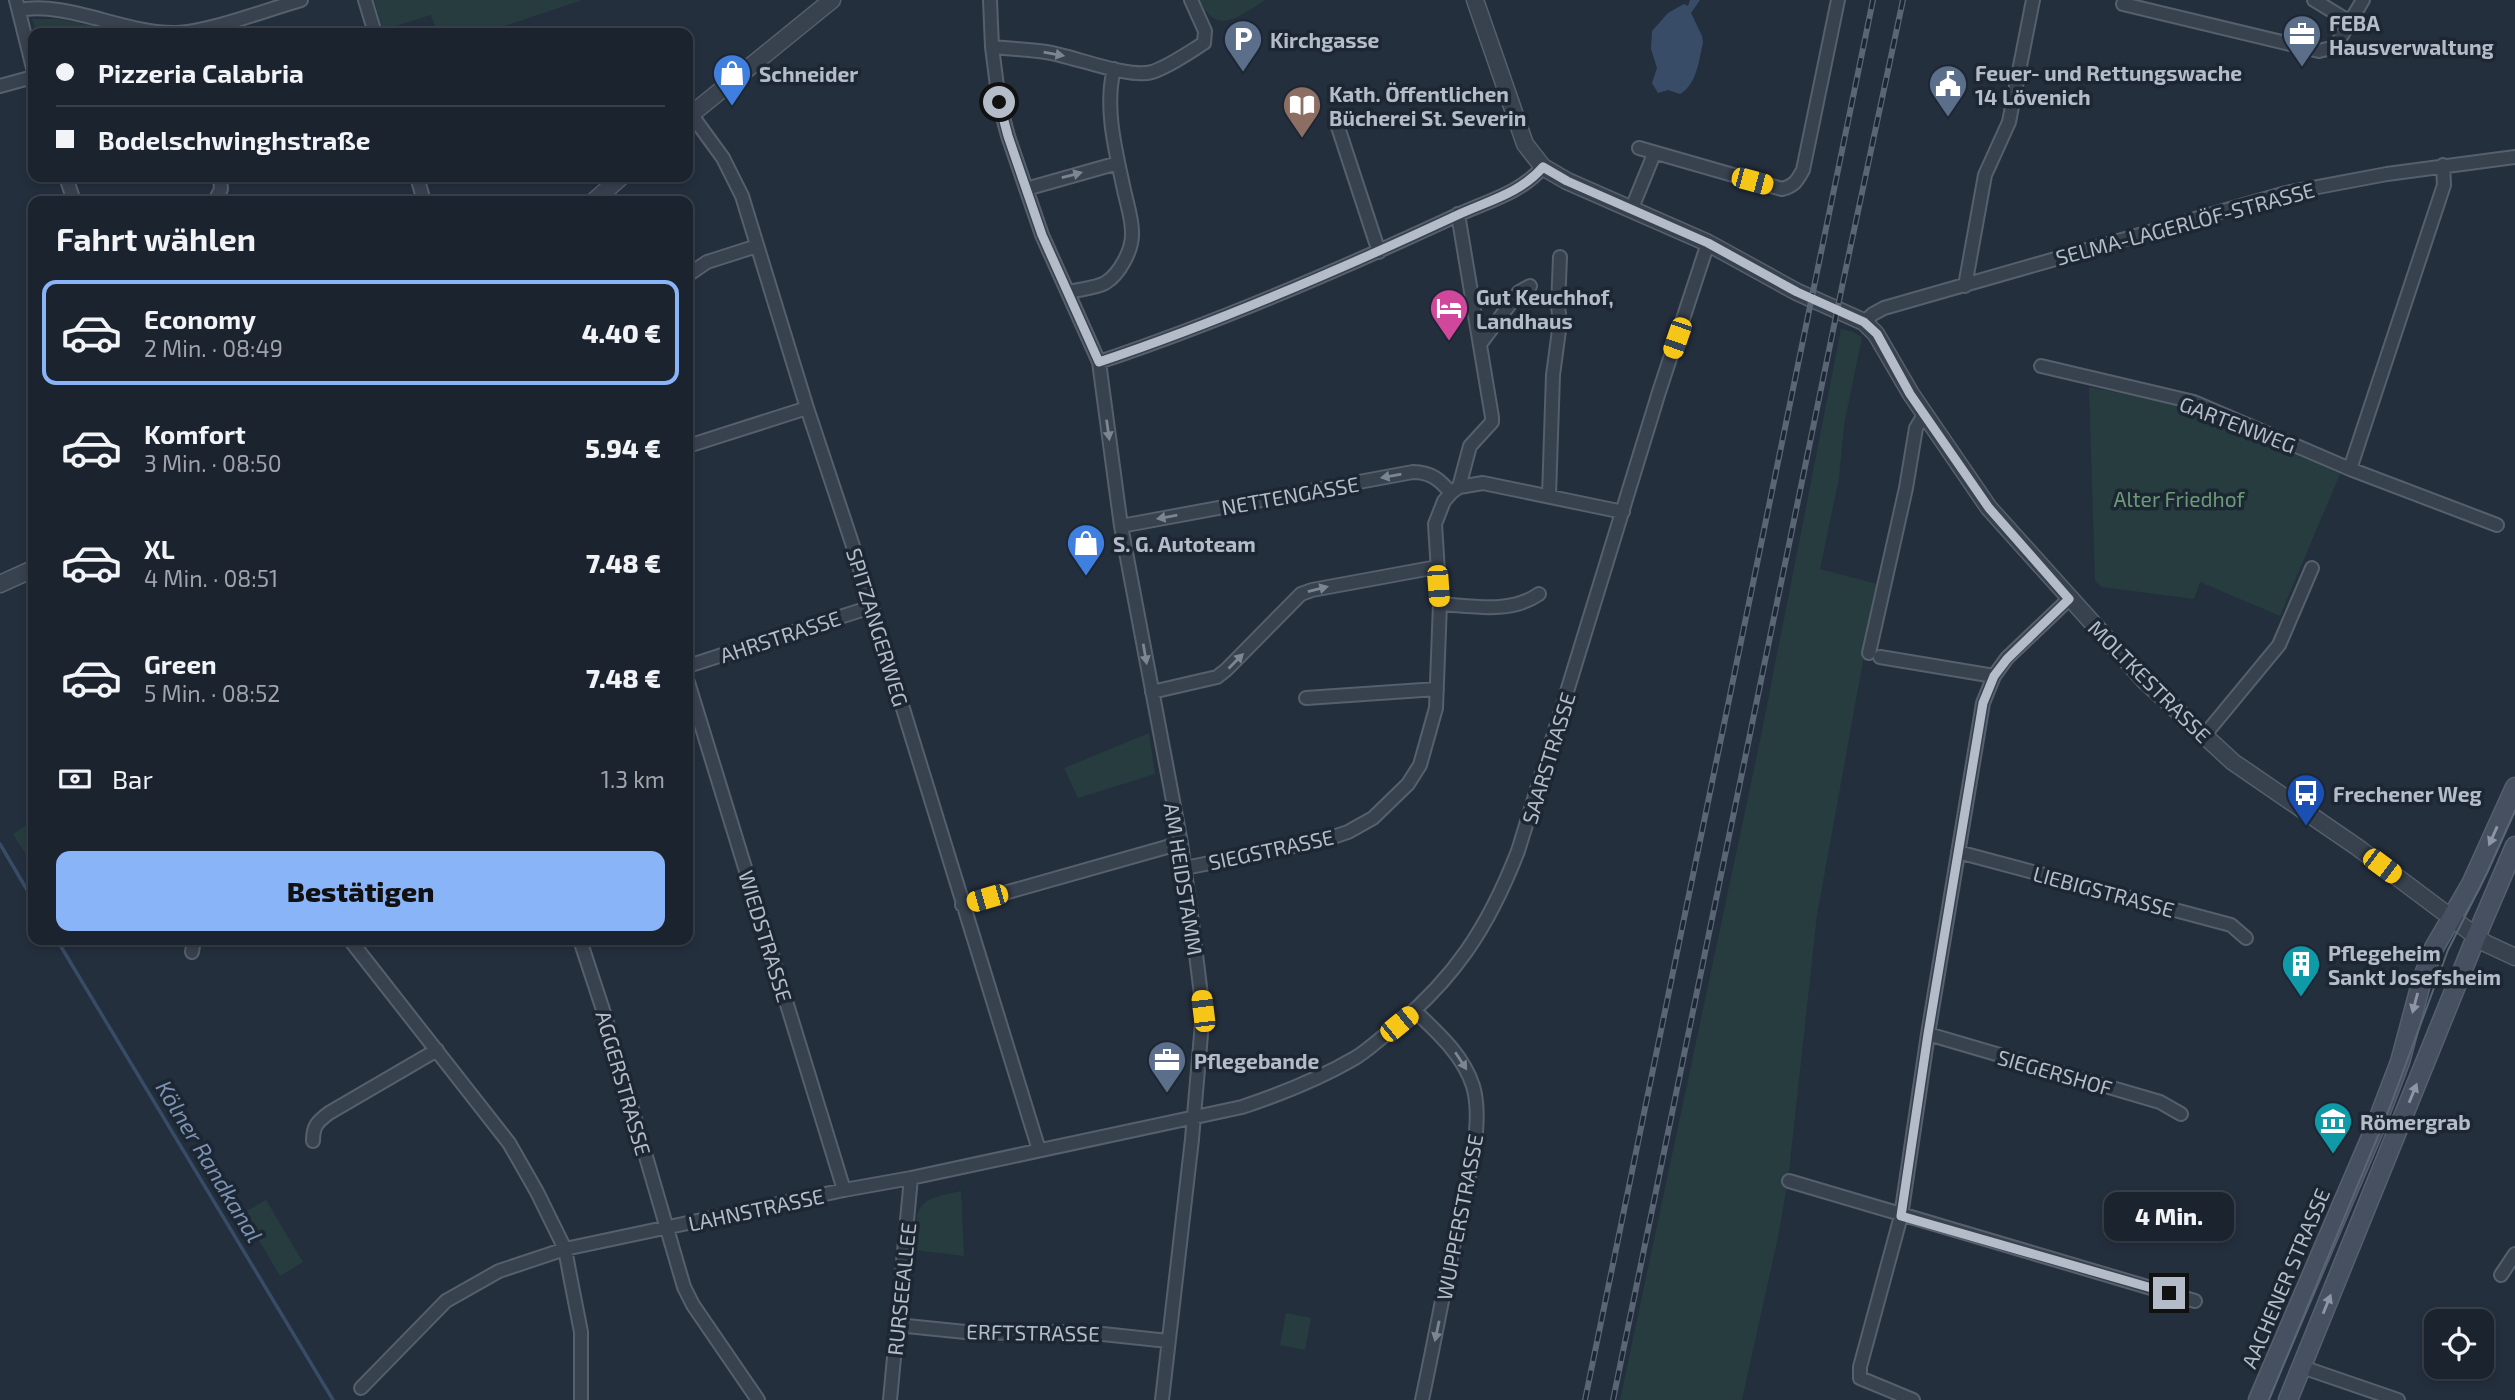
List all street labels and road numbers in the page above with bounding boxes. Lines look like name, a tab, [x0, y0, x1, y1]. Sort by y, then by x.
street label: SELMA-LAGERLÖF-STRASSE	[2053, 176, 2317, 270]
street label: GARTENWEG	[2176, 390, 2300, 458]
street label: NETTENGASSE	[1219, 471, 1361, 519]
street label: SPITZANGERWEG	[842, 545, 914, 709]
street label: AHRSTRASSE	[716, 605, 844, 667]
street label: MOLTKESTRASSE	[2084, 615, 2216, 747]
street label: SAARSTRASSE	[1516, 689, 1580, 827]
street label: AM HEIDSTAMM	[1160, 801, 1208, 957]
street label: SIEGSTRASSE	[1206, 824, 1336, 874]
street label: LIEBIGSTRASSE	[2031, 860, 2177, 922]
street label: WIEDSTRASSE	[734, 867, 798, 1005]
street label: AGGERSTRASSE	[591, 1008, 657, 1158]
street label: SIEGERSHOF	[1995, 1044, 2115, 1100]
street label: WUPPERSTRASSE	[1431, 1132, 1487, 1302]
street label: LAHNSTRASSE	[686, 1182, 826, 1236]
street label: AACHENER STRASSE	[2236, 1184, 2334, 1372]
street label: RURSEEALLEE	[882, 1221, 920, 1357]
street label: ERFTSTRASSE	[966, 1318, 1100, 1346]

